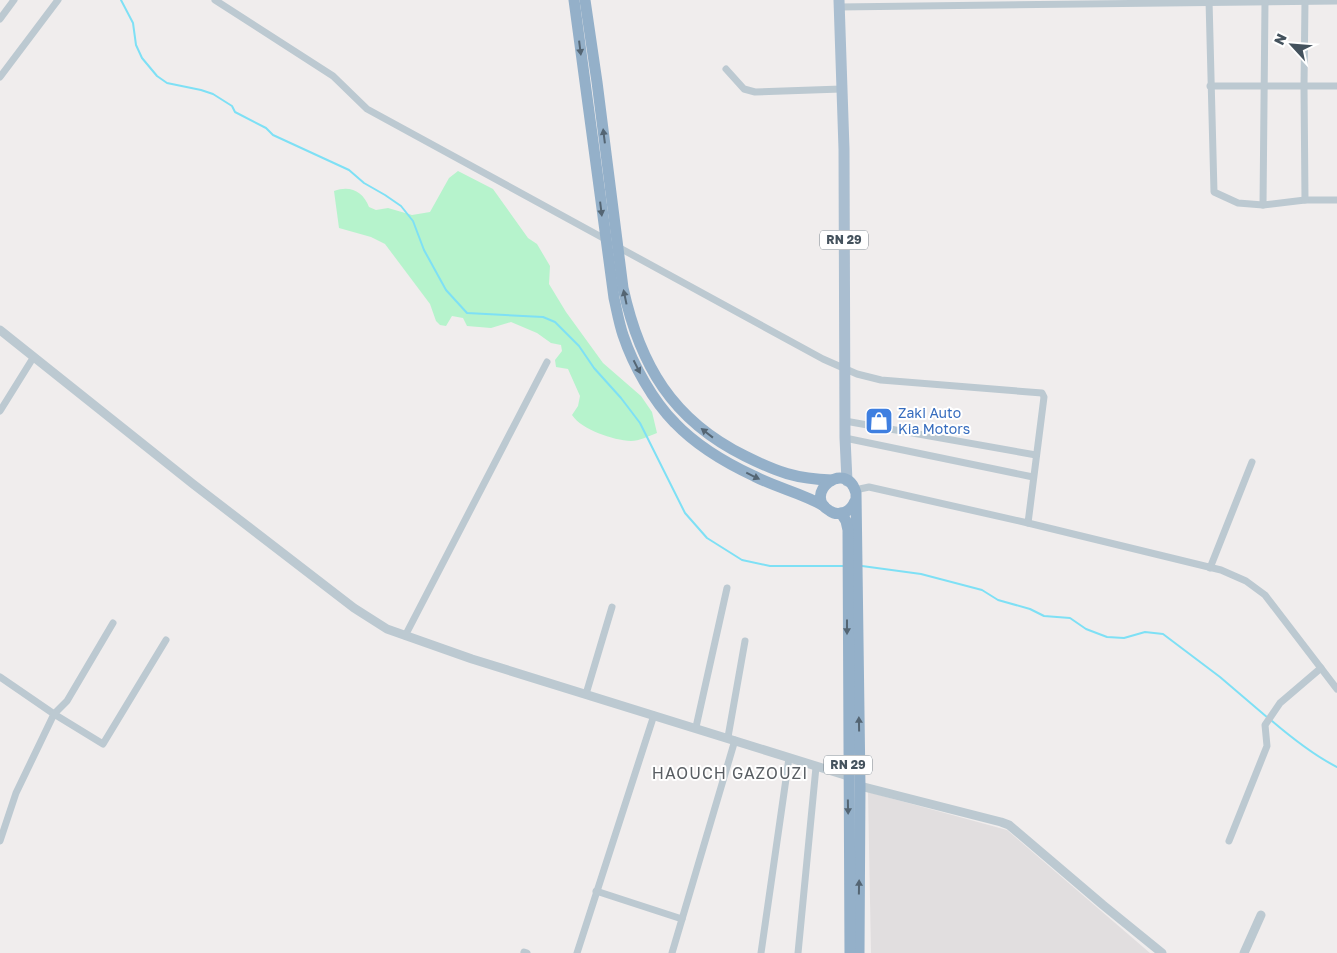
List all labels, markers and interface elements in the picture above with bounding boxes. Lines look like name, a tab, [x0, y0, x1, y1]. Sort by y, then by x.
north arrow	[1267, 20, 1317, 70]
text: N	[1270, 31, 1290, 48]
one-way arrow	[576, 41, 584, 57]
one-way arrow	[600, 128, 608, 144]
one-way arrow	[597, 202, 605, 218]
road number: RN 29	[820, 230, 868, 250]
one-way arrow	[621, 289, 629, 304]
one-way arrow	[633, 360, 641, 374]
place label: Zaki Auto Kia Motors	[898, 404, 970, 437]
shop icon: Zaki Auto Kia Motors	[864, 406, 894, 436]
one-way arrow	[700, 428, 713, 439]
one-way arrow	[746, 472, 760, 480]
one-way arrow	[843, 619, 851, 635]
one-way arrow	[855, 716, 863, 732]
road number: RN 29	[824, 756, 872, 774]
district label: HAOUCH GAZOUZI	[652, 763, 808, 783]
one-way arrow	[844, 799, 852, 815]
one-way arrow	[855, 879, 863, 895]

